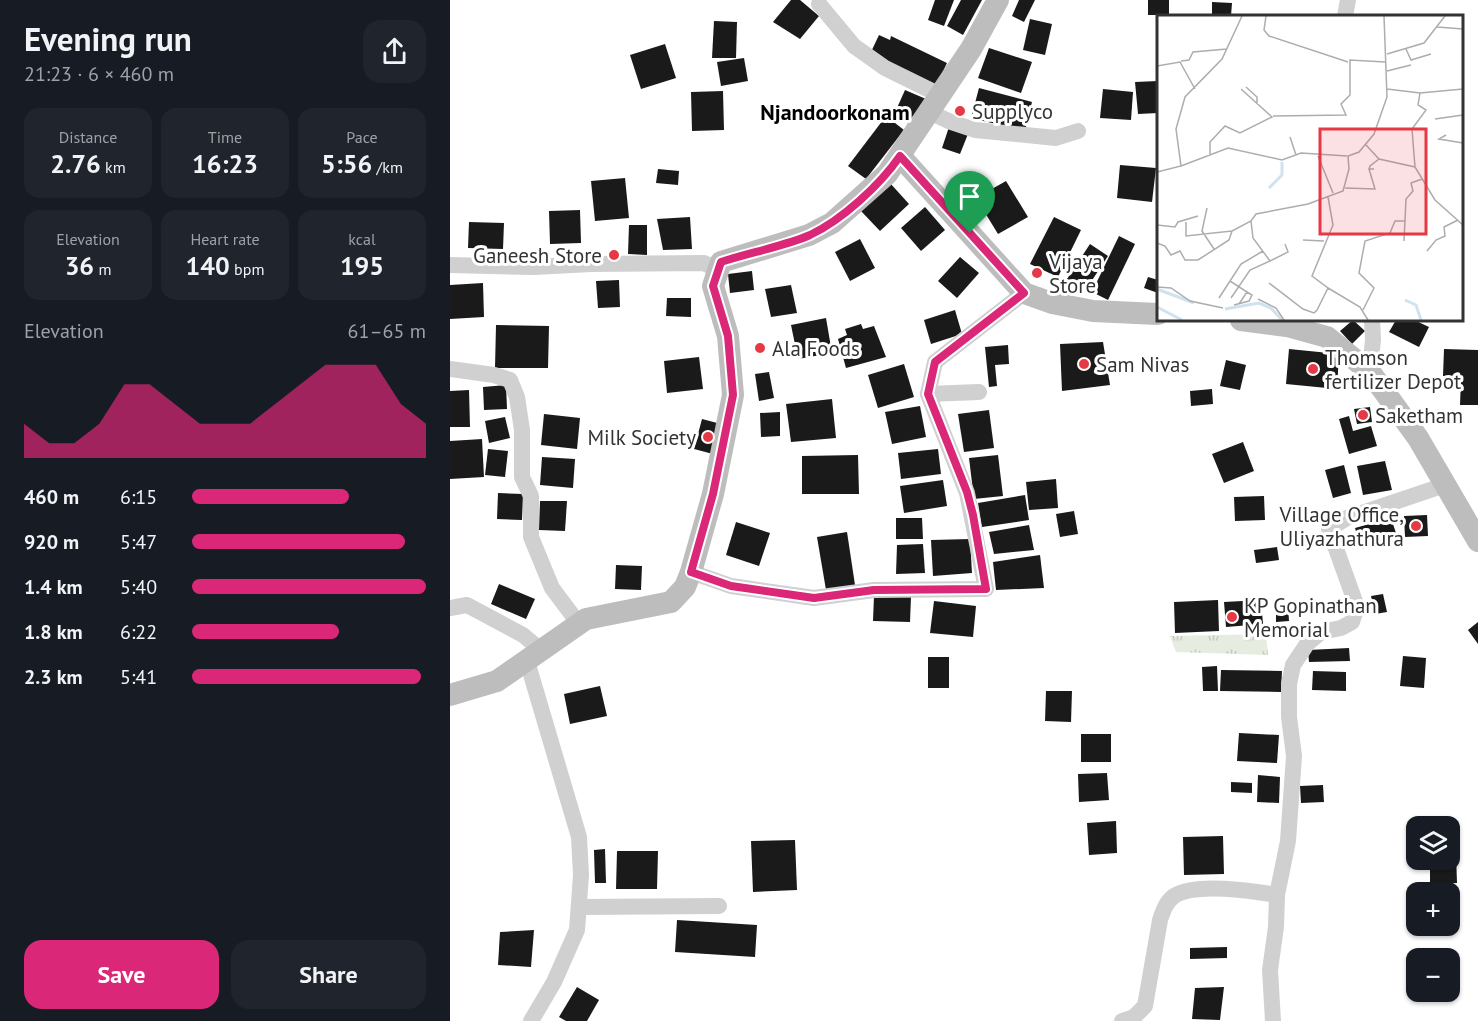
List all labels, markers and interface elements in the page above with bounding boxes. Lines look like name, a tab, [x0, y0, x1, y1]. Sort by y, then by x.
inset map	[1157, 15, 1463, 321]
text: Evening run	[24, 17, 192, 60]
button: share	[363, 20, 426, 83]
text: 21:23 · 6 × 460 m	[24, 61, 174, 87]
district label: Njandoorkonam	[760, 98, 910, 126]
place label: Supplyco	[972, 98, 1053, 125]
marker: Supplyco	[953, 104, 967, 118]
text: Distance	[59, 127, 117, 147]
text: Time	[208, 127, 242, 147]
text: Pace	[346, 127, 378, 147]
text: 2.76	[50, 147, 101, 180]
text: 16:23	[192, 147, 258, 180]
text: 5:56	[321, 147, 372, 180]
text: km	[101, 157, 126, 177]
text: /km	[372, 157, 403, 177]
pin	[944, 171, 995, 233]
icon: arrive	[953, 180, 986, 213]
text: Elevation	[56, 229, 120, 249]
text: Heart rate	[190, 229, 260, 249]
text: kcal	[348, 229, 376, 249]
place label: Ganeesh Store	[473, 242, 602, 269]
marker: Ganeesh Store	[607, 248, 621, 262]
place label: Vijaya Store	[1048, 248, 1103, 299]
text: 36	[65, 249, 94, 282]
text: 140	[186, 249, 230, 282]
text: 195	[340, 249, 384, 282]
text: m	[94, 259, 111, 279]
text: bpm	[230, 259, 264, 279]
marker: Vijaya Store	[1030, 266, 1044, 280]
text: Elevation	[24, 318, 104, 344]
text: 61–65 m	[348, 318, 426, 344]
place label: Ala Foods	[772, 335, 860, 362]
marker: Ala Foods	[753, 341, 767, 355]
place label: Thomson fertilizer Depot	[1325, 344, 1461, 395]
place label: Sam Nivas	[1096, 351, 1189, 378]
marker: Sam Nivas	[1077, 357, 1091, 371]
marker: Thomson fertilizer Depot	[1306, 362, 1320, 376]
place label: Saketham	[1375, 402, 1463, 429]
marker: Saketham	[1356, 408, 1370, 422]
place label: Milk Society	[588, 424, 696, 451]
marker: Milk Society	[701, 430, 715, 444]
text: 460 m	[24, 484, 79, 510]
text: 6:15	[120, 484, 157, 510]
place label: Village Office, Uliyazhathura	[1278, 501, 1404, 552]
marker: Village Office, Uliyazhathura	[1409, 519, 1423, 533]
text: 920 m	[24, 529, 79, 555]
text: 5:47	[120, 529, 157, 555]
text: 1.4 km	[24, 574, 83, 600]
text: 5:40	[120, 574, 157, 600]
place label: KP Gopinathan Memorial	[1244, 592, 1377, 643]
marker: KP Gopinathan Memorial	[1225, 610, 1239, 624]
text: 1.8 km	[24, 619, 83, 645]
text: 6:22	[120, 619, 157, 645]
text: 2.3 km	[24, 664, 83, 690]
text: 5:41	[120, 664, 157, 690]
map controls	[1406, 816, 1460, 1002]
button: layers	[1406, 816, 1460, 870]
button: +	[1406, 882, 1460, 936]
button: Save	[24, 940, 219, 1009]
button: Share	[231, 940, 426, 1009]
button: −	[1406, 948, 1460, 1002]

